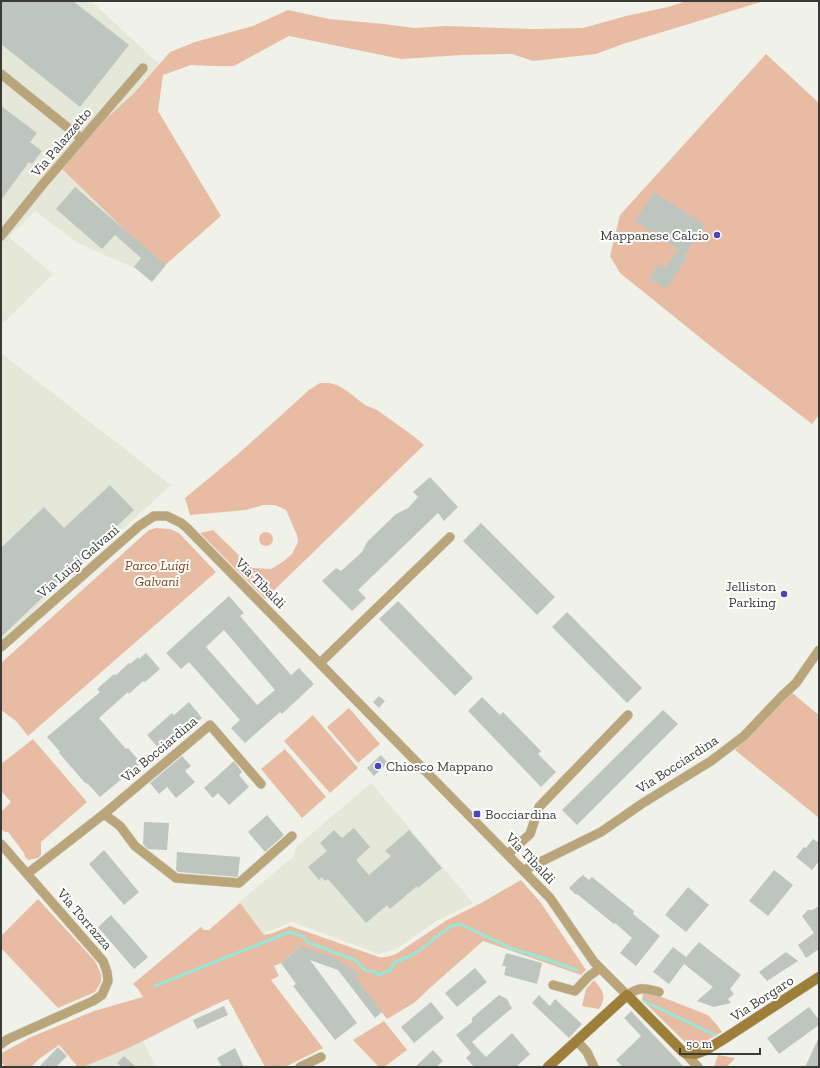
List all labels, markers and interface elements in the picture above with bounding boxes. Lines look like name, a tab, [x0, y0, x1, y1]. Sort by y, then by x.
street label: Via Palazzetto	[27, 104, 95, 181]
place label: Mappanese Calcio	[600, 227, 709, 244]
marker: Mappanese Calcio	[712, 230, 722, 240]
street label: Via Luigi Galvani	[33, 521, 123, 602]
street label: Via Tibaldi	[231, 554, 290, 612]
park label: Parco Luigi Galvani	[125, 557, 189, 590]
place label: Jelliston Parking	[725, 578, 776, 611]
marker: Jelliston Parking	[779, 589, 789, 599]
street label: Via Bocciardina	[117, 712, 201, 787]
street label: Via Bocciardina	[632, 732, 722, 798]
place label: Chiosco Mappano	[386, 758, 493, 775]
marker: Chiosco Mappano	[373, 761, 383, 771]
place label: Bocciardina	[485, 806, 557, 823]
marker: Bocciardina	[472, 809, 482, 819]
street label: Via Tibaldi	[501, 828, 559, 888]
street label: Via Torrazza	[53, 884, 116, 954]
street label: Via Borgaro	[727, 972, 797, 1026]
scale bar	[680, 1030, 760, 1056]
text: 50 m	[686, 1037, 713, 1051]

